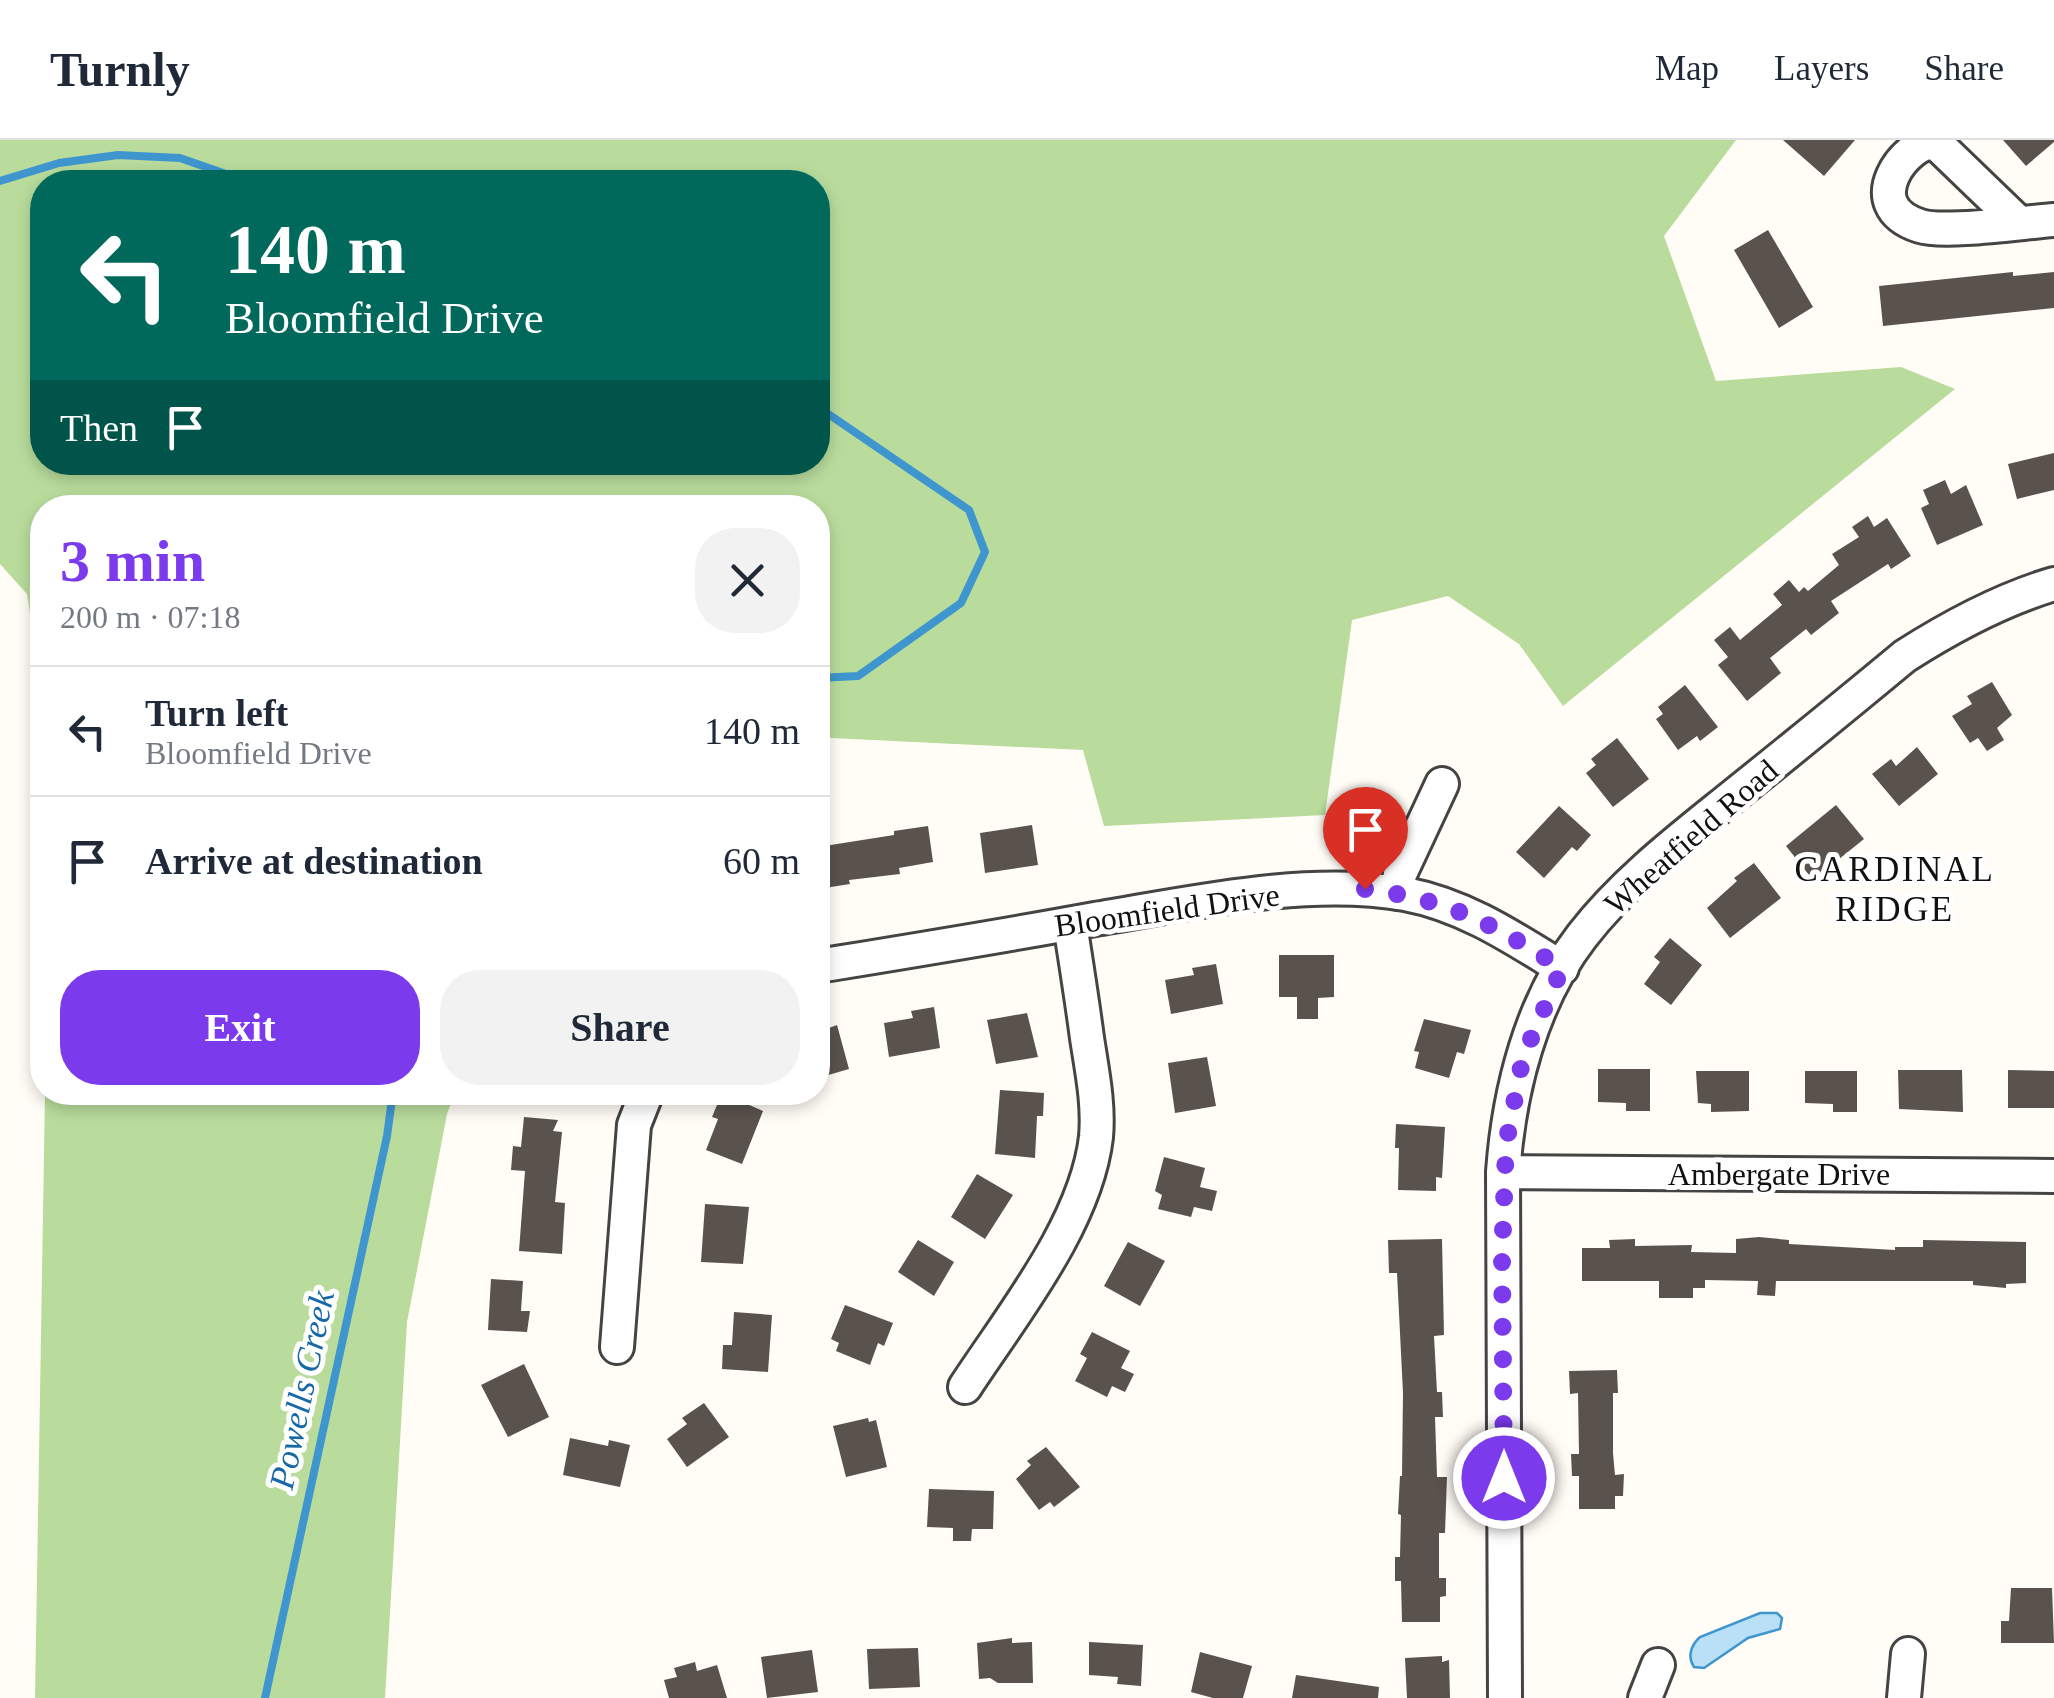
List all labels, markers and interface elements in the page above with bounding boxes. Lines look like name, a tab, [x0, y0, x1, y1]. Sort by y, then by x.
text: Turnly	[50, 43, 190, 96]
text: Map	[1655, 49, 1719, 88]
text: Layers	[1774, 49, 1869, 88]
text: Share	[1924, 49, 2004, 88]
icon: left	[60, 210, 190, 340]
text: 140 m	[225, 211, 406, 288]
text: Bloomfield Drive	[225, 293, 544, 343]
icon: arrive	[158, 400, 213, 455]
text: Then	[60, 407, 138, 449]
text: 3 min	[60, 528, 205, 594]
button: close	[695, 528, 800, 633]
text: 200 m · 07:18	[60, 599, 240, 635]
text: Turn left	[145, 692, 288, 734]
icon: left	[60, 704, 115, 759]
text: 140 m	[704, 710, 800, 752]
text: Bloomfield Drive	[145, 735, 372, 771]
street label: Wheatfield Road	[1597, 752, 1785, 922]
pin	[1323, 787, 1408, 890]
icon: arrive	[1338, 802, 1393, 857]
icon: arrive	[60, 834, 115, 889]
text: Arrive at destination	[145, 840, 483, 882]
text: 60 m	[723, 840, 800, 882]
district label: CARDINAL RIDGE	[1795, 850, 1995, 929]
street label: Bloomfield Drive	[1052, 876, 1282, 944]
button: Exit	[60, 970, 420, 1085]
button: Share	[440, 970, 800, 1085]
street label: Ambergate Drive	[1668, 1156, 1890, 1192]
water label: Powells Creek	[262, 1286, 342, 1494]
position arrow	[1452, 1426, 1556, 1530]

